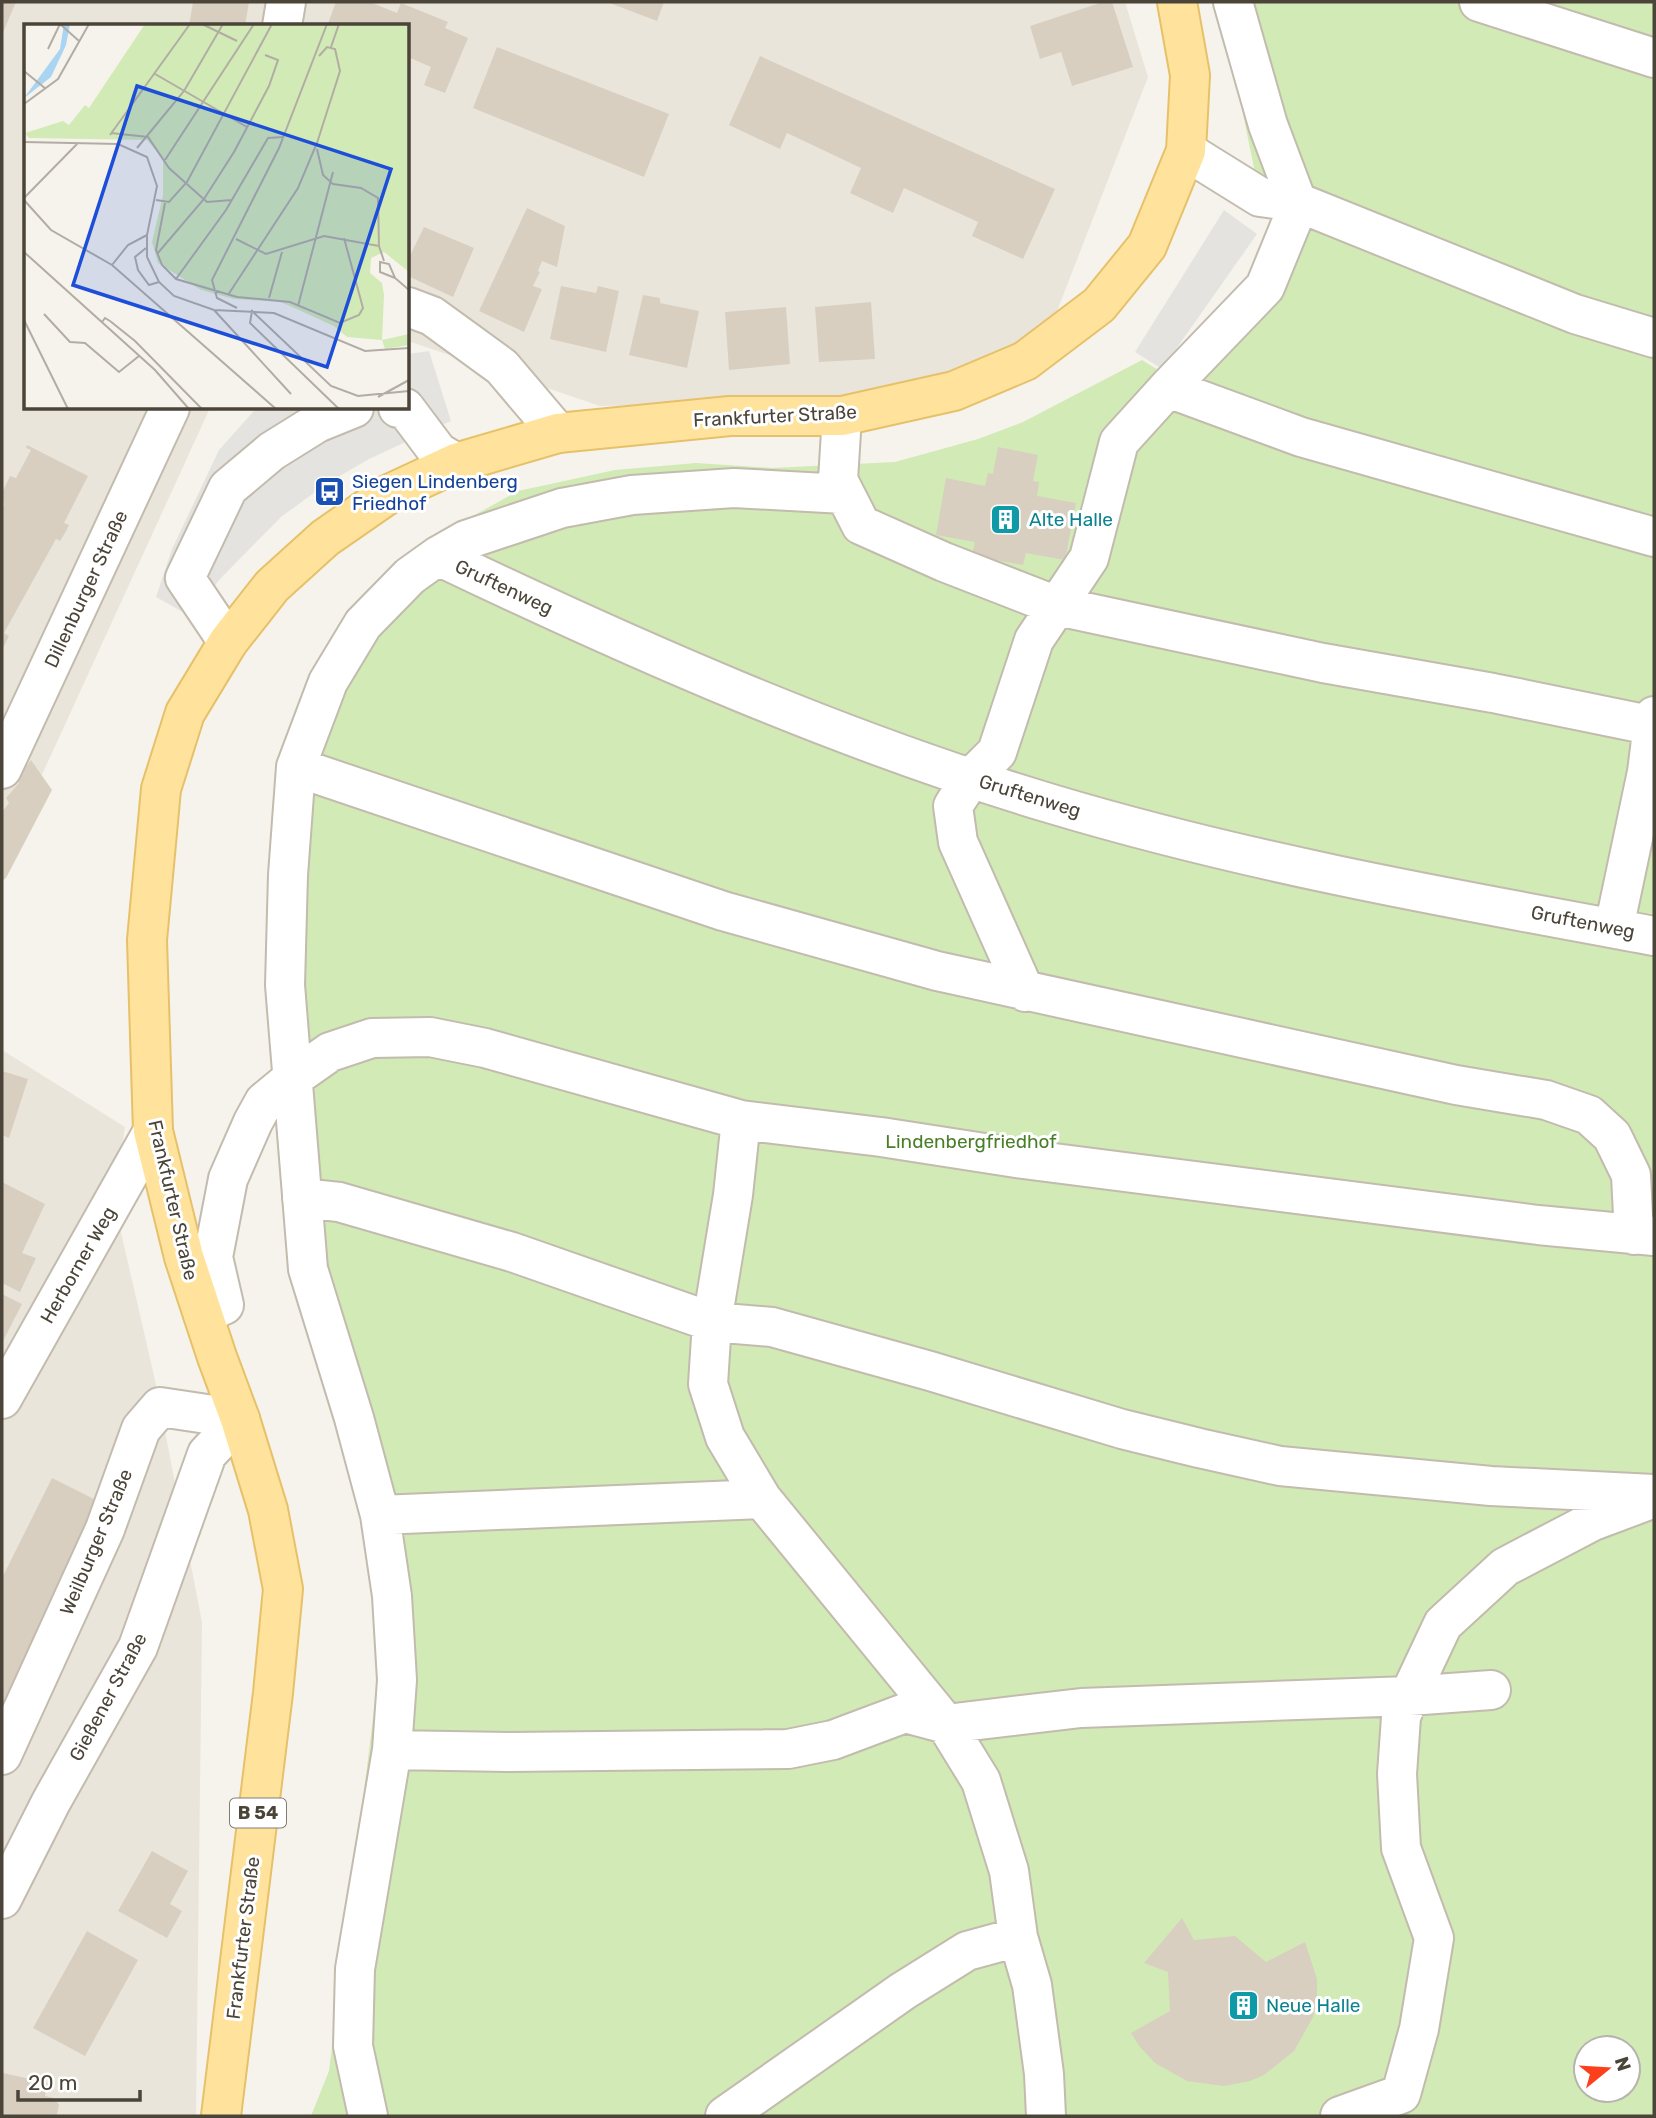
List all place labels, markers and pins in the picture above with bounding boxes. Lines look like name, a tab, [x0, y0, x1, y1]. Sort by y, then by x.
place label: Siegen Lindenberg Friedhof	[352, 470, 518, 515]
bus stop icon: Siegen Lindenberg Friedhof	[312, 475, 346, 509]
building icon: Alte Halle	[989, 502, 1023, 536]
place label: Alte Halle	[1029, 508, 1113, 531]
building icon: Neue Halle	[1226, 1988, 1260, 2022]
place label: Neue Halle	[1266, 1994, 1361, 2017]

